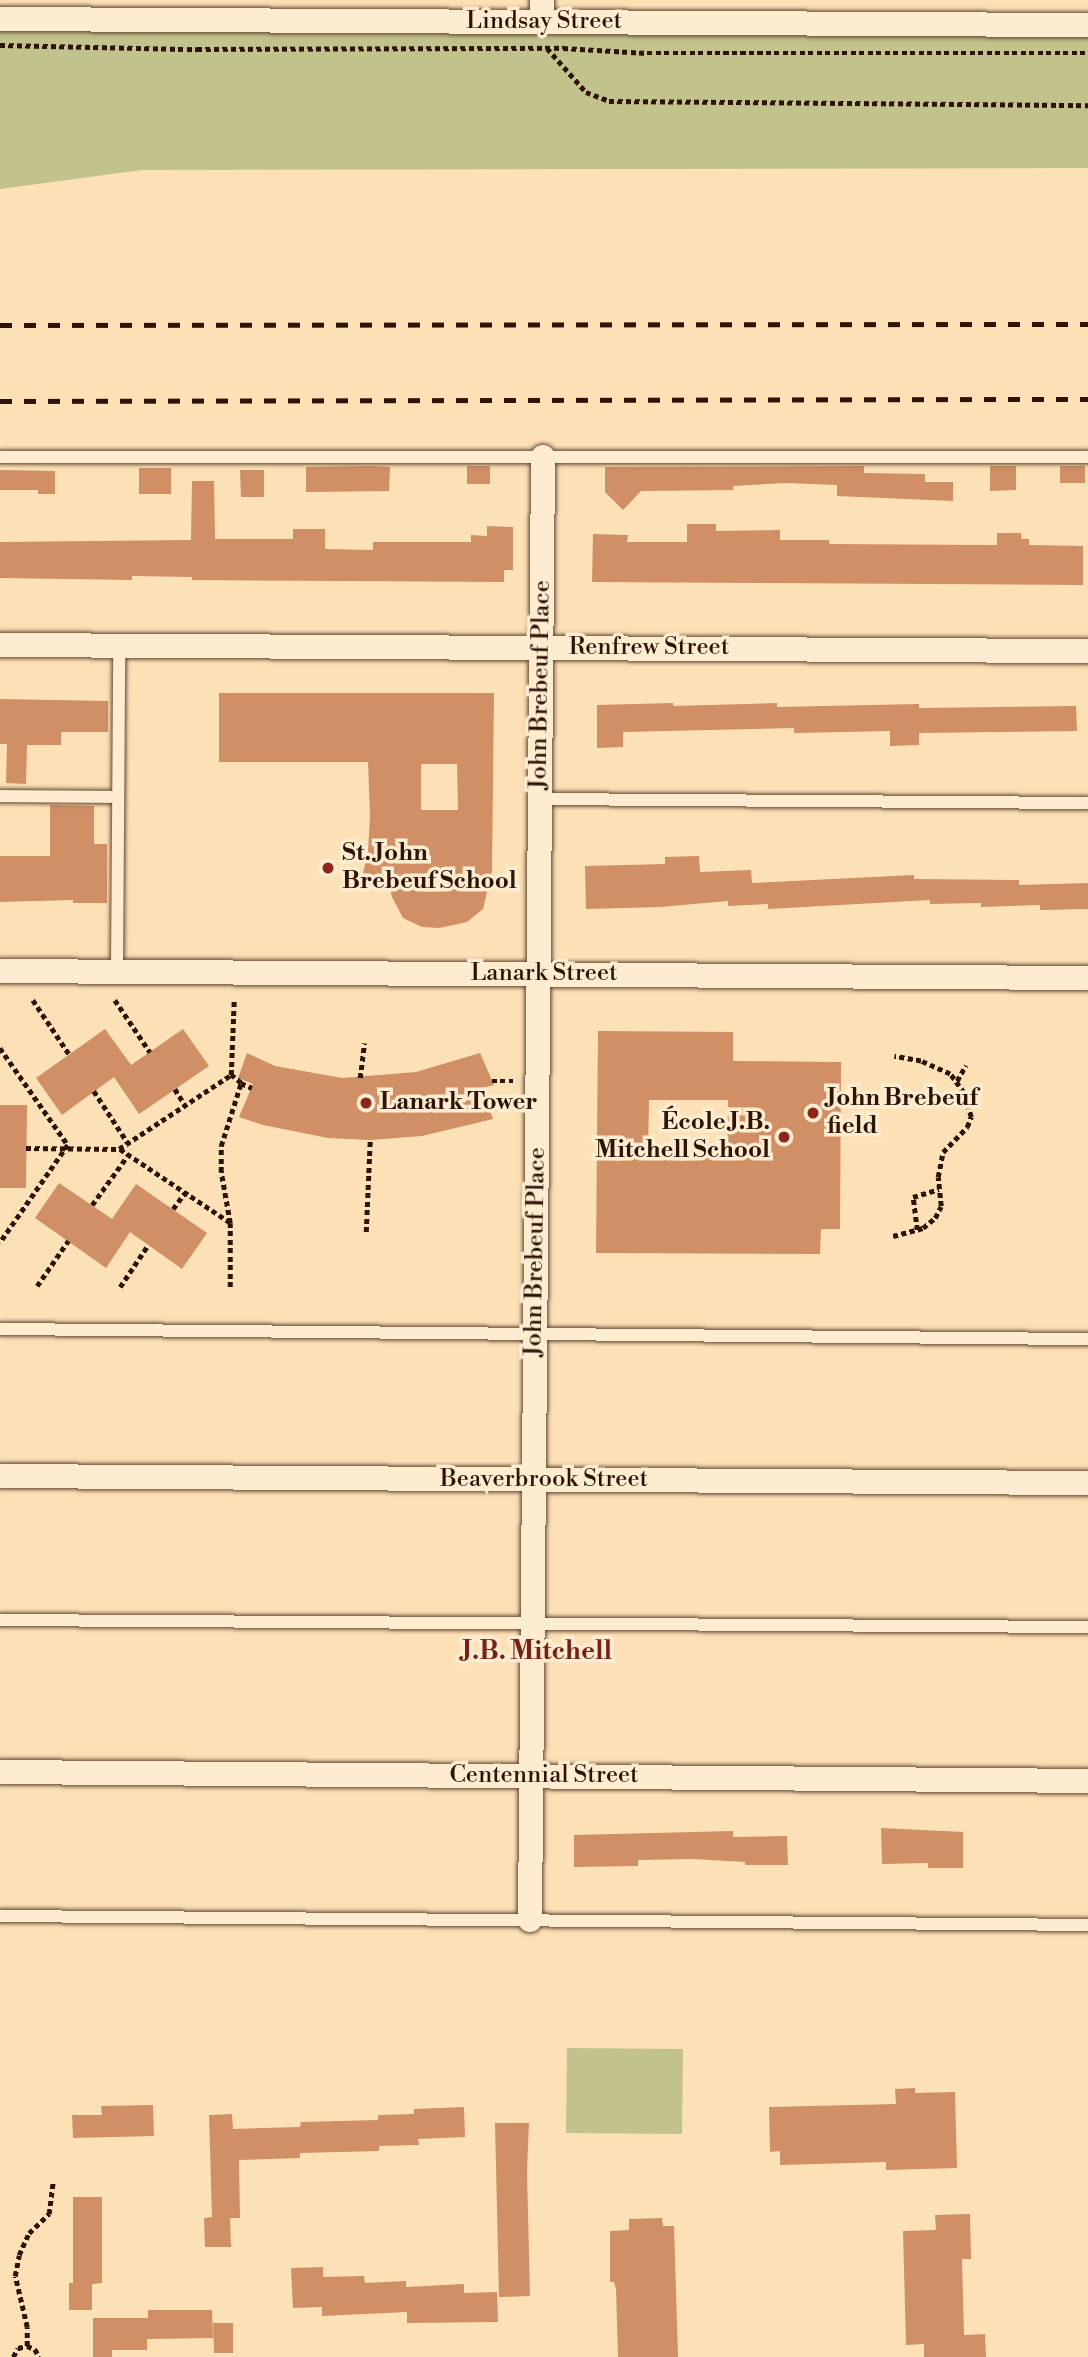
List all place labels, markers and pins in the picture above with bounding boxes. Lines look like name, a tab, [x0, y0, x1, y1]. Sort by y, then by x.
place label: St. John Brebeuf School	[342, 840, 517, 896]
marker: St. John Brebeuf School	[320, 860, 336, 876]
place label: John Brebeuf field	[827, 1085, 978, 1141]
place label: Lanark Tower	[380, 1089, 538, 1117]
marker: Lanark Tower	[358, 1095, 374, 1111]
marker: John Brebeuf field	[805, 1105, 821, 1121]
place label: École J.B. Mitchell School	[595, 1109, 770, 1165]
marker: École J.B. Mitchell School	[776, 1129, 792, 1145]

